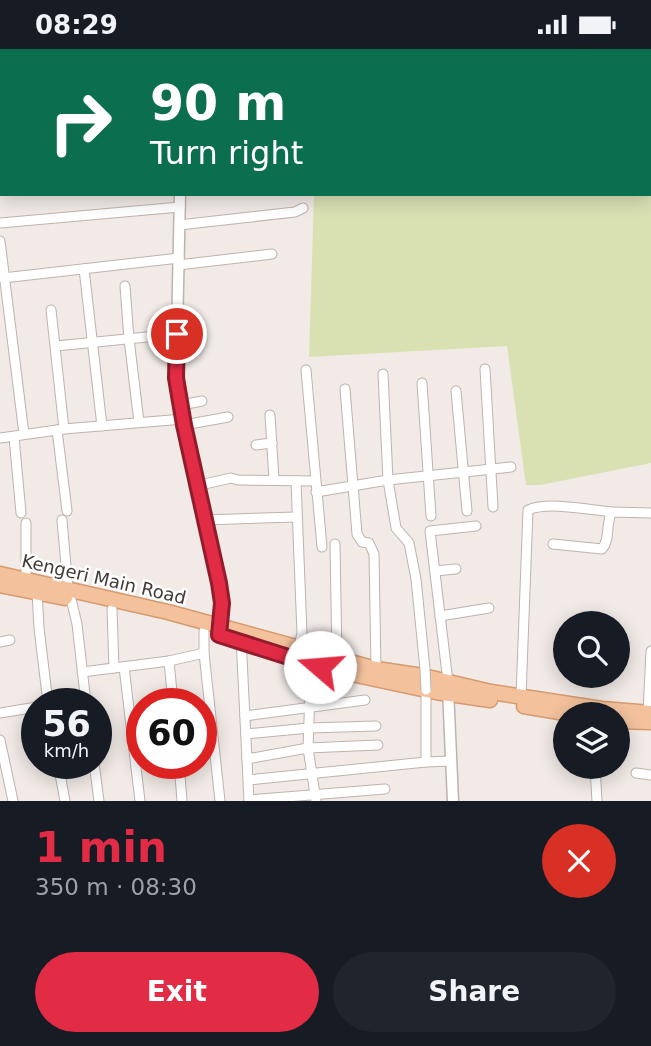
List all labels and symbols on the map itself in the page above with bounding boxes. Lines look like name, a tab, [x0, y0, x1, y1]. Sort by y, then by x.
pin	[147, 304, 207, 364]
street label: Kengeri Main Road	[20, 550, 188, 608]
position arrow	[283, 630, 357, 704]
speed limit sign: 60	[126, 688, 217, 779]

